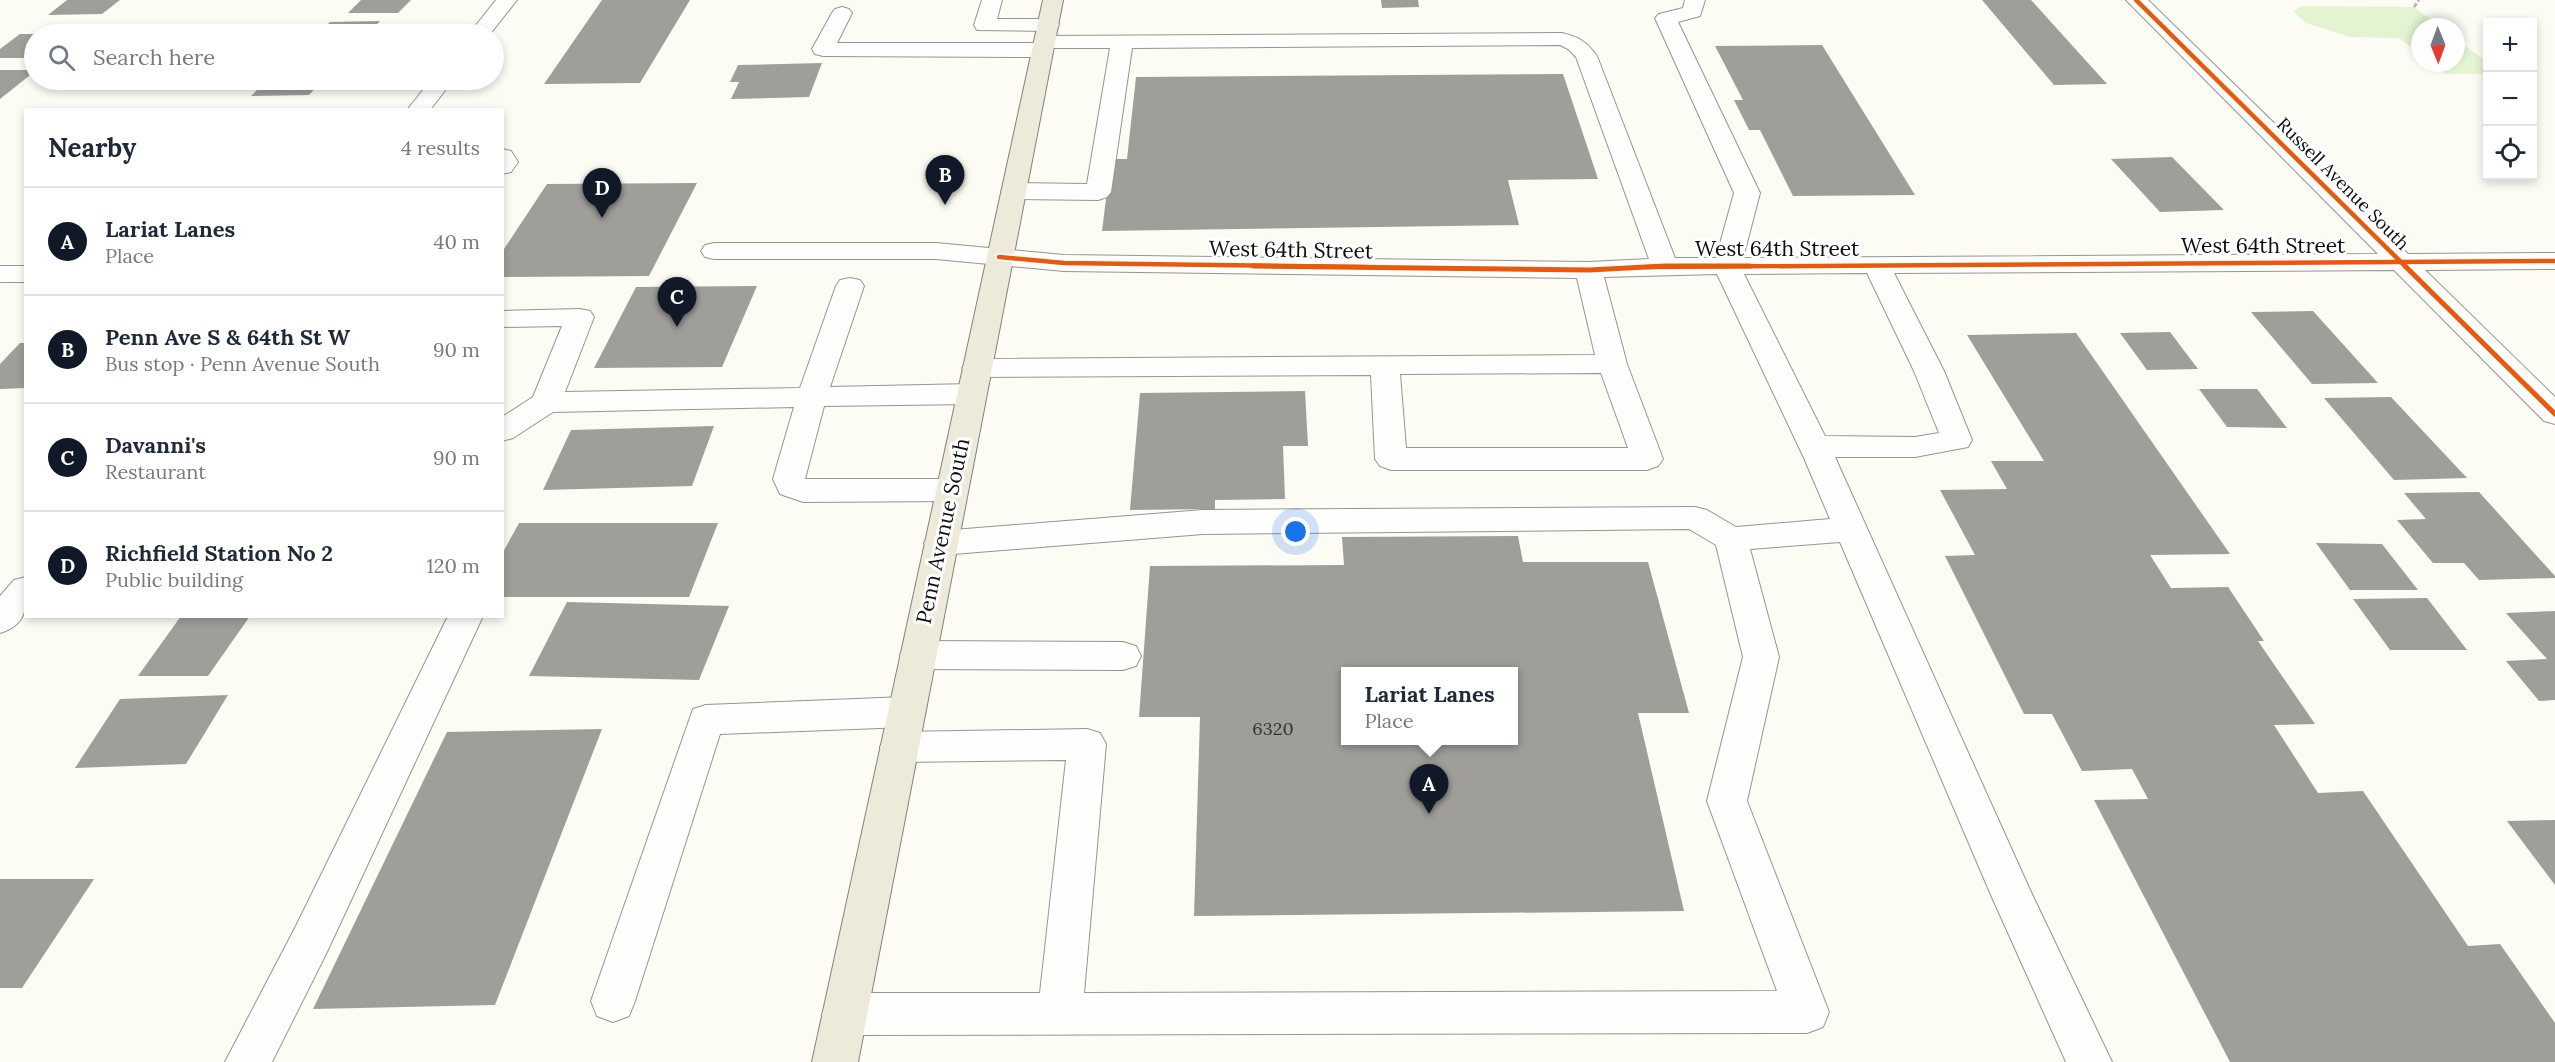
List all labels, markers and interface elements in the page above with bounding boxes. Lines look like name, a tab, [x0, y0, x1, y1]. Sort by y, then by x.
north arrow	[2411, 18, 2465, 72]
map controls	[2483, 18, 2537, 180]
button: +	[2483, 18, 2537, 72]
search box	[24, 24, 504, 90]
icon: search	[45, 41, 78, 74]
text: Search here	[93, 43, 215, 71]
button: −	[2483, 72, 2537, 126]
street label: Russell Avenue South	[2272, 113, 2415, 255]
button: locate	[2483, 126, 2537, 180]
text: Nearby	[48, 131, 136, 164]
text: 4 results	[401, 135, 480, 160]
pin: B	[926, 156, 964, 205]
pin: D	[582, 168, 622, 218]
text: Lariat Lanes	[105, 215, 235, 243]
text: A	[61, 229, 74, 254]
text: 40 m	[434, 229, 480, 254]
street label: West 64th Street	[2181, 232, 2346, 259]
street label: West 64th Street	[1209, 235, 1374, 264]
street label: West 64th Street	[1695, 235, 1860, 262]
text: Place	[105, 243, 154, 268]
pin: C	[658, 278, 696, 327]
text: Penn Ave S & 64th St W	[105, 323, 350, 351]
text: B	[61, 337, 74, 362]
text: 90 m	[433, 337, 480, 362]
text: Bus stop · Penn Avenue South	[105, 351, 380, 376]
text: Davanni's	[105, 431, 206, 459]
street label: Penn Avenue South	[910, 436, 975, 626]
text: C	[61, 445, 74, 470]
text: 90 m	[433, 445, 480, 470]
text: Restaurant	[105, 459, 206, 484]
your location	[1281, 517, 1310, 546]
text: Richfield Station No 2	[105, 539, 333, 567]
text: D	[60, 553, 75, 578]
text: 120 m	[426, 553, 480, 578]
text: Public building	[105, 567, 243, 592]
popup	[1341, 667, 1518, 745]
text: Lariat Lanes	[1364, 680, 1495, 708]
text: Place	[1364, 708, 1414, 733]
house number: 6320	[1252, 717, 1294, 740]
pin: A	[1410, 764, 1448, 814]

